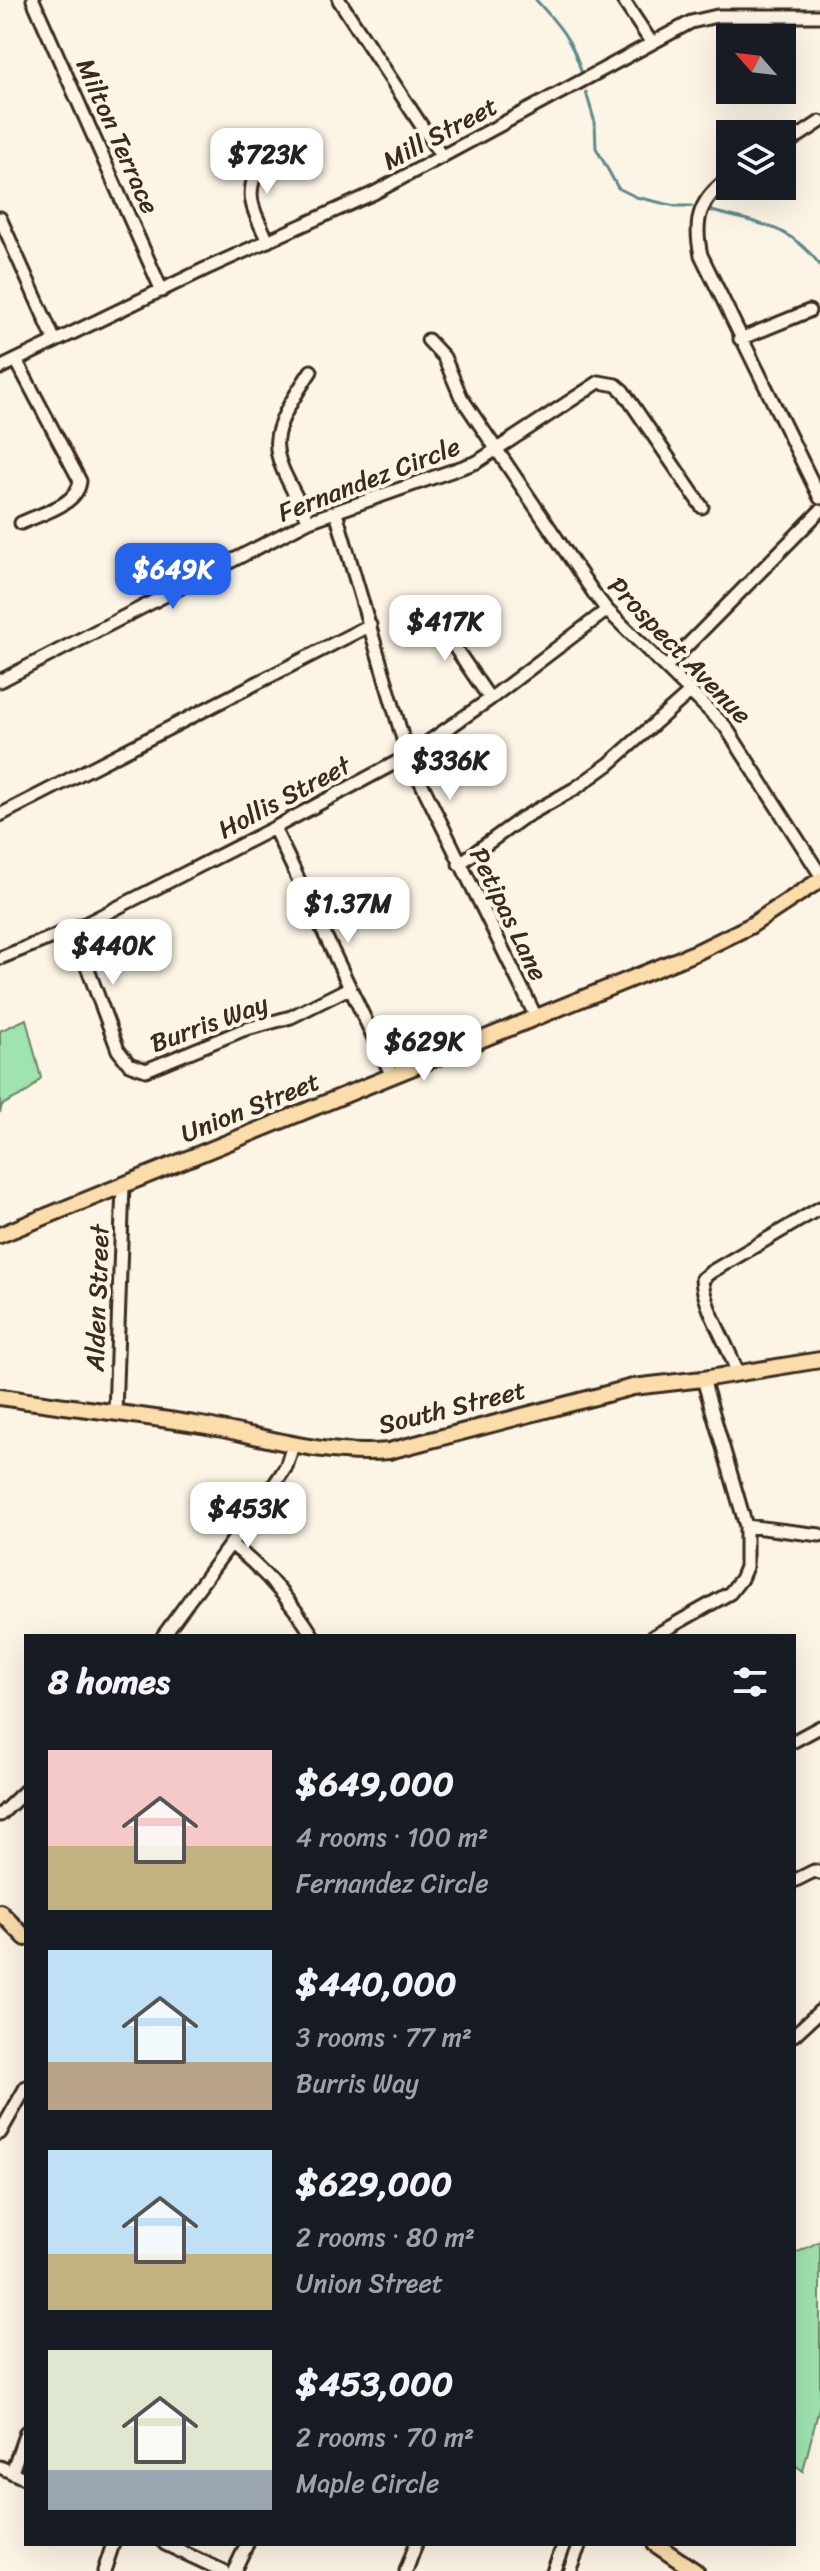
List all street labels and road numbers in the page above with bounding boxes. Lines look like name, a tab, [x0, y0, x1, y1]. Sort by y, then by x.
street label: Milton Terrace	[63, 51, 173, 221]
street label: Mill Street	[374, 83, 506, 183]
street label: Fernandez Circle	[271, 423, 467, 535]
street label: Prospect Avenue	[596, 565, 764, 735]
street label: Hollis Street	[209, 742, 360, 852]
street label: Petipas Lane	[457, 839, 561, 989]
street label: Burris Way	[143, 980, 275, 1066]
street label: Union Street	[173, 1058, 327, 1156]
street label: Alden Street	[71, 1222, 123, 1373]
street label: South Street	[373, 1366, 531, 1448]

